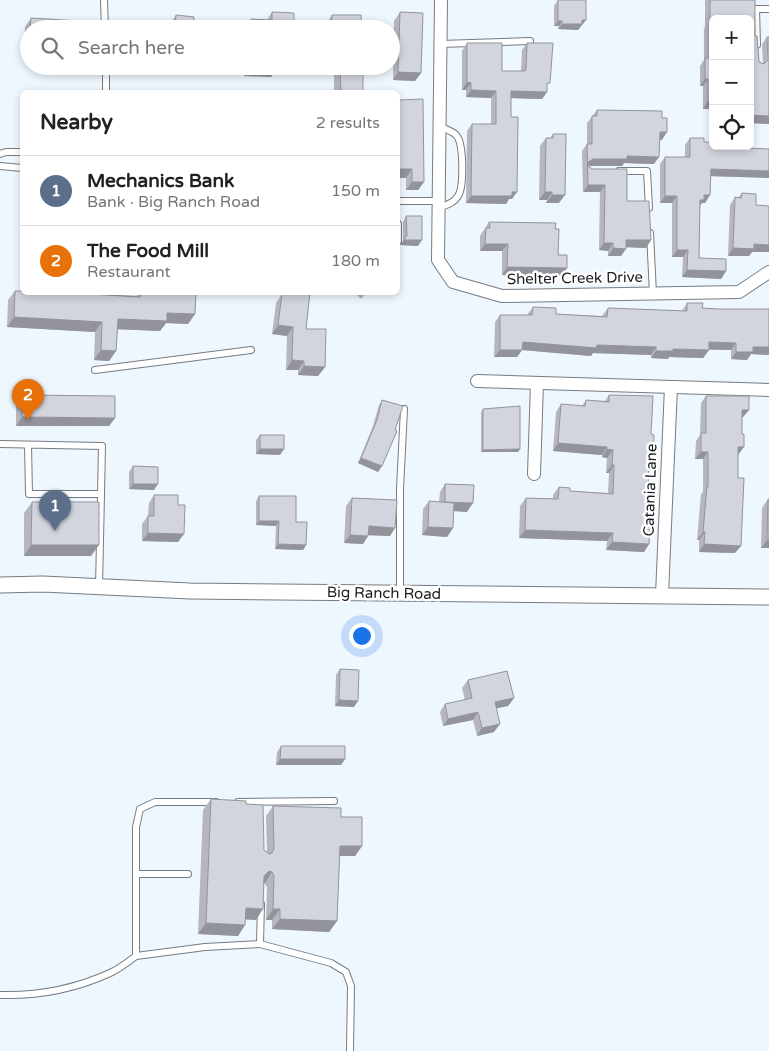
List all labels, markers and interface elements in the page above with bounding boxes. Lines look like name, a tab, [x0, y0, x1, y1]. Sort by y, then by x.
map controls	[709, 15, 754, 150]
button: +	[709, 15, 754, 60]
search box	[20, 20, 400, 75]
icon: search	[38, 34, 66, 62]
text: Search here	[78, 37, 185, 59]
button: −	[709, 60, 754, 105]
button: locate	[709, 105, 754, 150]
text: Nearby	[40, 110, 113, 135]
text: 2 results	[316, 113, 380, 133]
text: Mechanics Bank	[87, 170, 234, 192]
text: 1	[51, 181, 61, 201]
text: 150 m	[331, 181, 380, 201]
text: Bank · Big Ranch Road	[87, 192, 260, 212]
text: The Food Mill	[87, 240, 209, 262]
text: 2	[51, 251, 61, 271]
text: 180 m	[331, 251, 380, 271]
text: Restaurant	[87, 262, 171, 282]
street label: Shelter Creek Drive	[507, 268, 643, 288]
pin: 2	[12, 379, 44, 420]
street label: Catania Lane	[639, 443, 661, 537]
pin: 1	[39, 490, 71, 531]
street label: Big Ranch Road	[327, 583, 441, 603]
your location	[349, 623, 375, 649]

